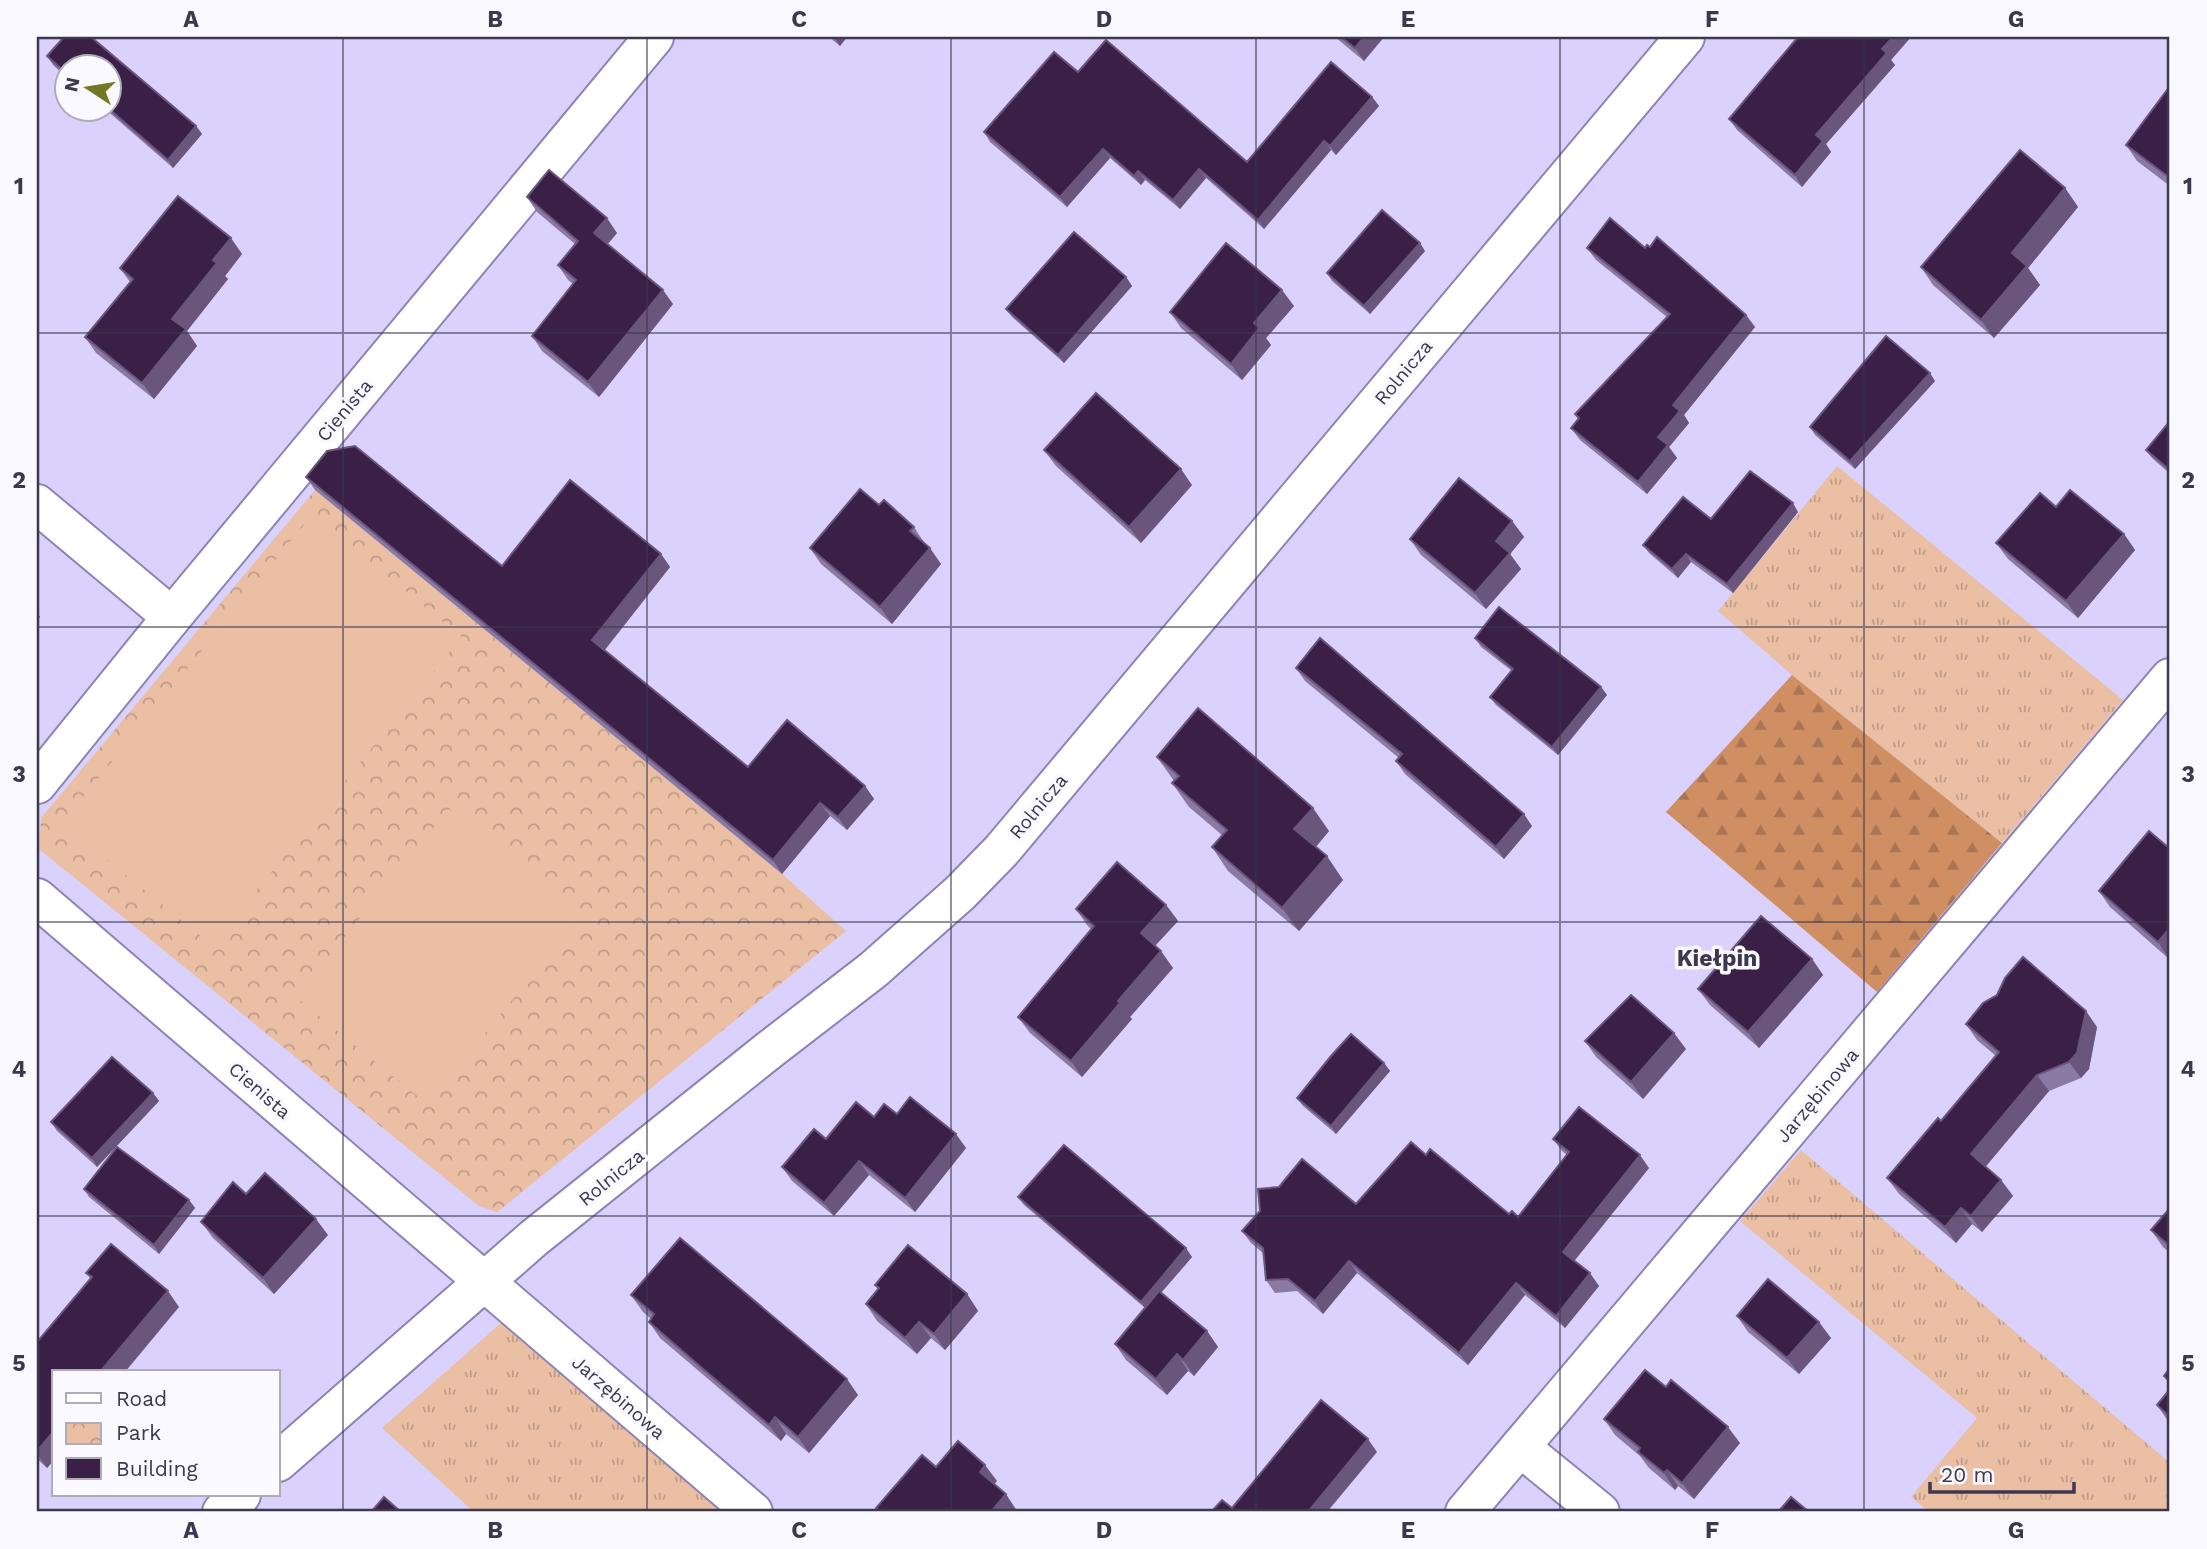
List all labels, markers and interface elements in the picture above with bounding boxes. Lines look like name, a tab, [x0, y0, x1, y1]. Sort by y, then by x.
text: A	[183, 6, 199, 33]
text: B	[487, 6, 503, 33]
text: C	[791, 6, 807, 33]
text: D	[1096, 6, 1112, 33]
text: E	[1401, 6, 1415, 33]
text: F	[1705, 6, 1719, 33]
text: G	[2008, 6, 2024, 33]
north arrow	[52, 52, 122, 122]
text: N	[59, 75, 85, 94]
text: 1	[14, 173, 24, 200]
text: 1	[2183, 173, 2193, 200]
street label: Rolnicza	[1370, 335, 1437, 410]
street label: Cienista	[312, 374, 377, 446]
text: 2	[12, 467, 26, 494]
text: 2	[2181, 467, 2195, 494]
text: 3	[12, 761, 26, 788]
text: 3	[2181, 761, 2195, 788]
street label: Rolnicza	[1005, 769, 1072, 844]
district label: Kiełpin	[1677, 945, 1757, 972]
street label: Jarzębinowa	[1771, 1043, 1864, 1147]
text: 4	[12, 1056, 27, 1083]
text: 4	[2181, 1056, 2196, 1083]
street label: Cienista	[224, 1057, 296, 1124]
street label: Rolnicza	[574, 1144, 649, 1211]
text: 5	[12, 1350, 26, 1377]
text: 5	[2181, 1350, 2195, 1377]
street label: Jarzębinowa	[567, 1351, 670, 1444]
legend	[52, 1370, 280, 1496]
text: Road	[116, 1386, 167, 1411]
text: Park	[116, 1420, 161, 1445]
scale bar	[1930, 1451, 2074, 1495]
text: Building	[116, 1456, 198, 1481]
text: 20 m	[1941, 1462, 1993, 1487]
text: A	[183, 1517, 199, 1544]
text: B	[487, 1517, 503, 1544]
text: C	[791, 1517, 807, 1544]
text: D	[1096, 1517, 1112, 1544]
text: E	[1401, 1517, 1415, 1544]
text: F	[1705, 1517, 1719, 1544]
text: G	[2008, 1517, 2024, 1544]

